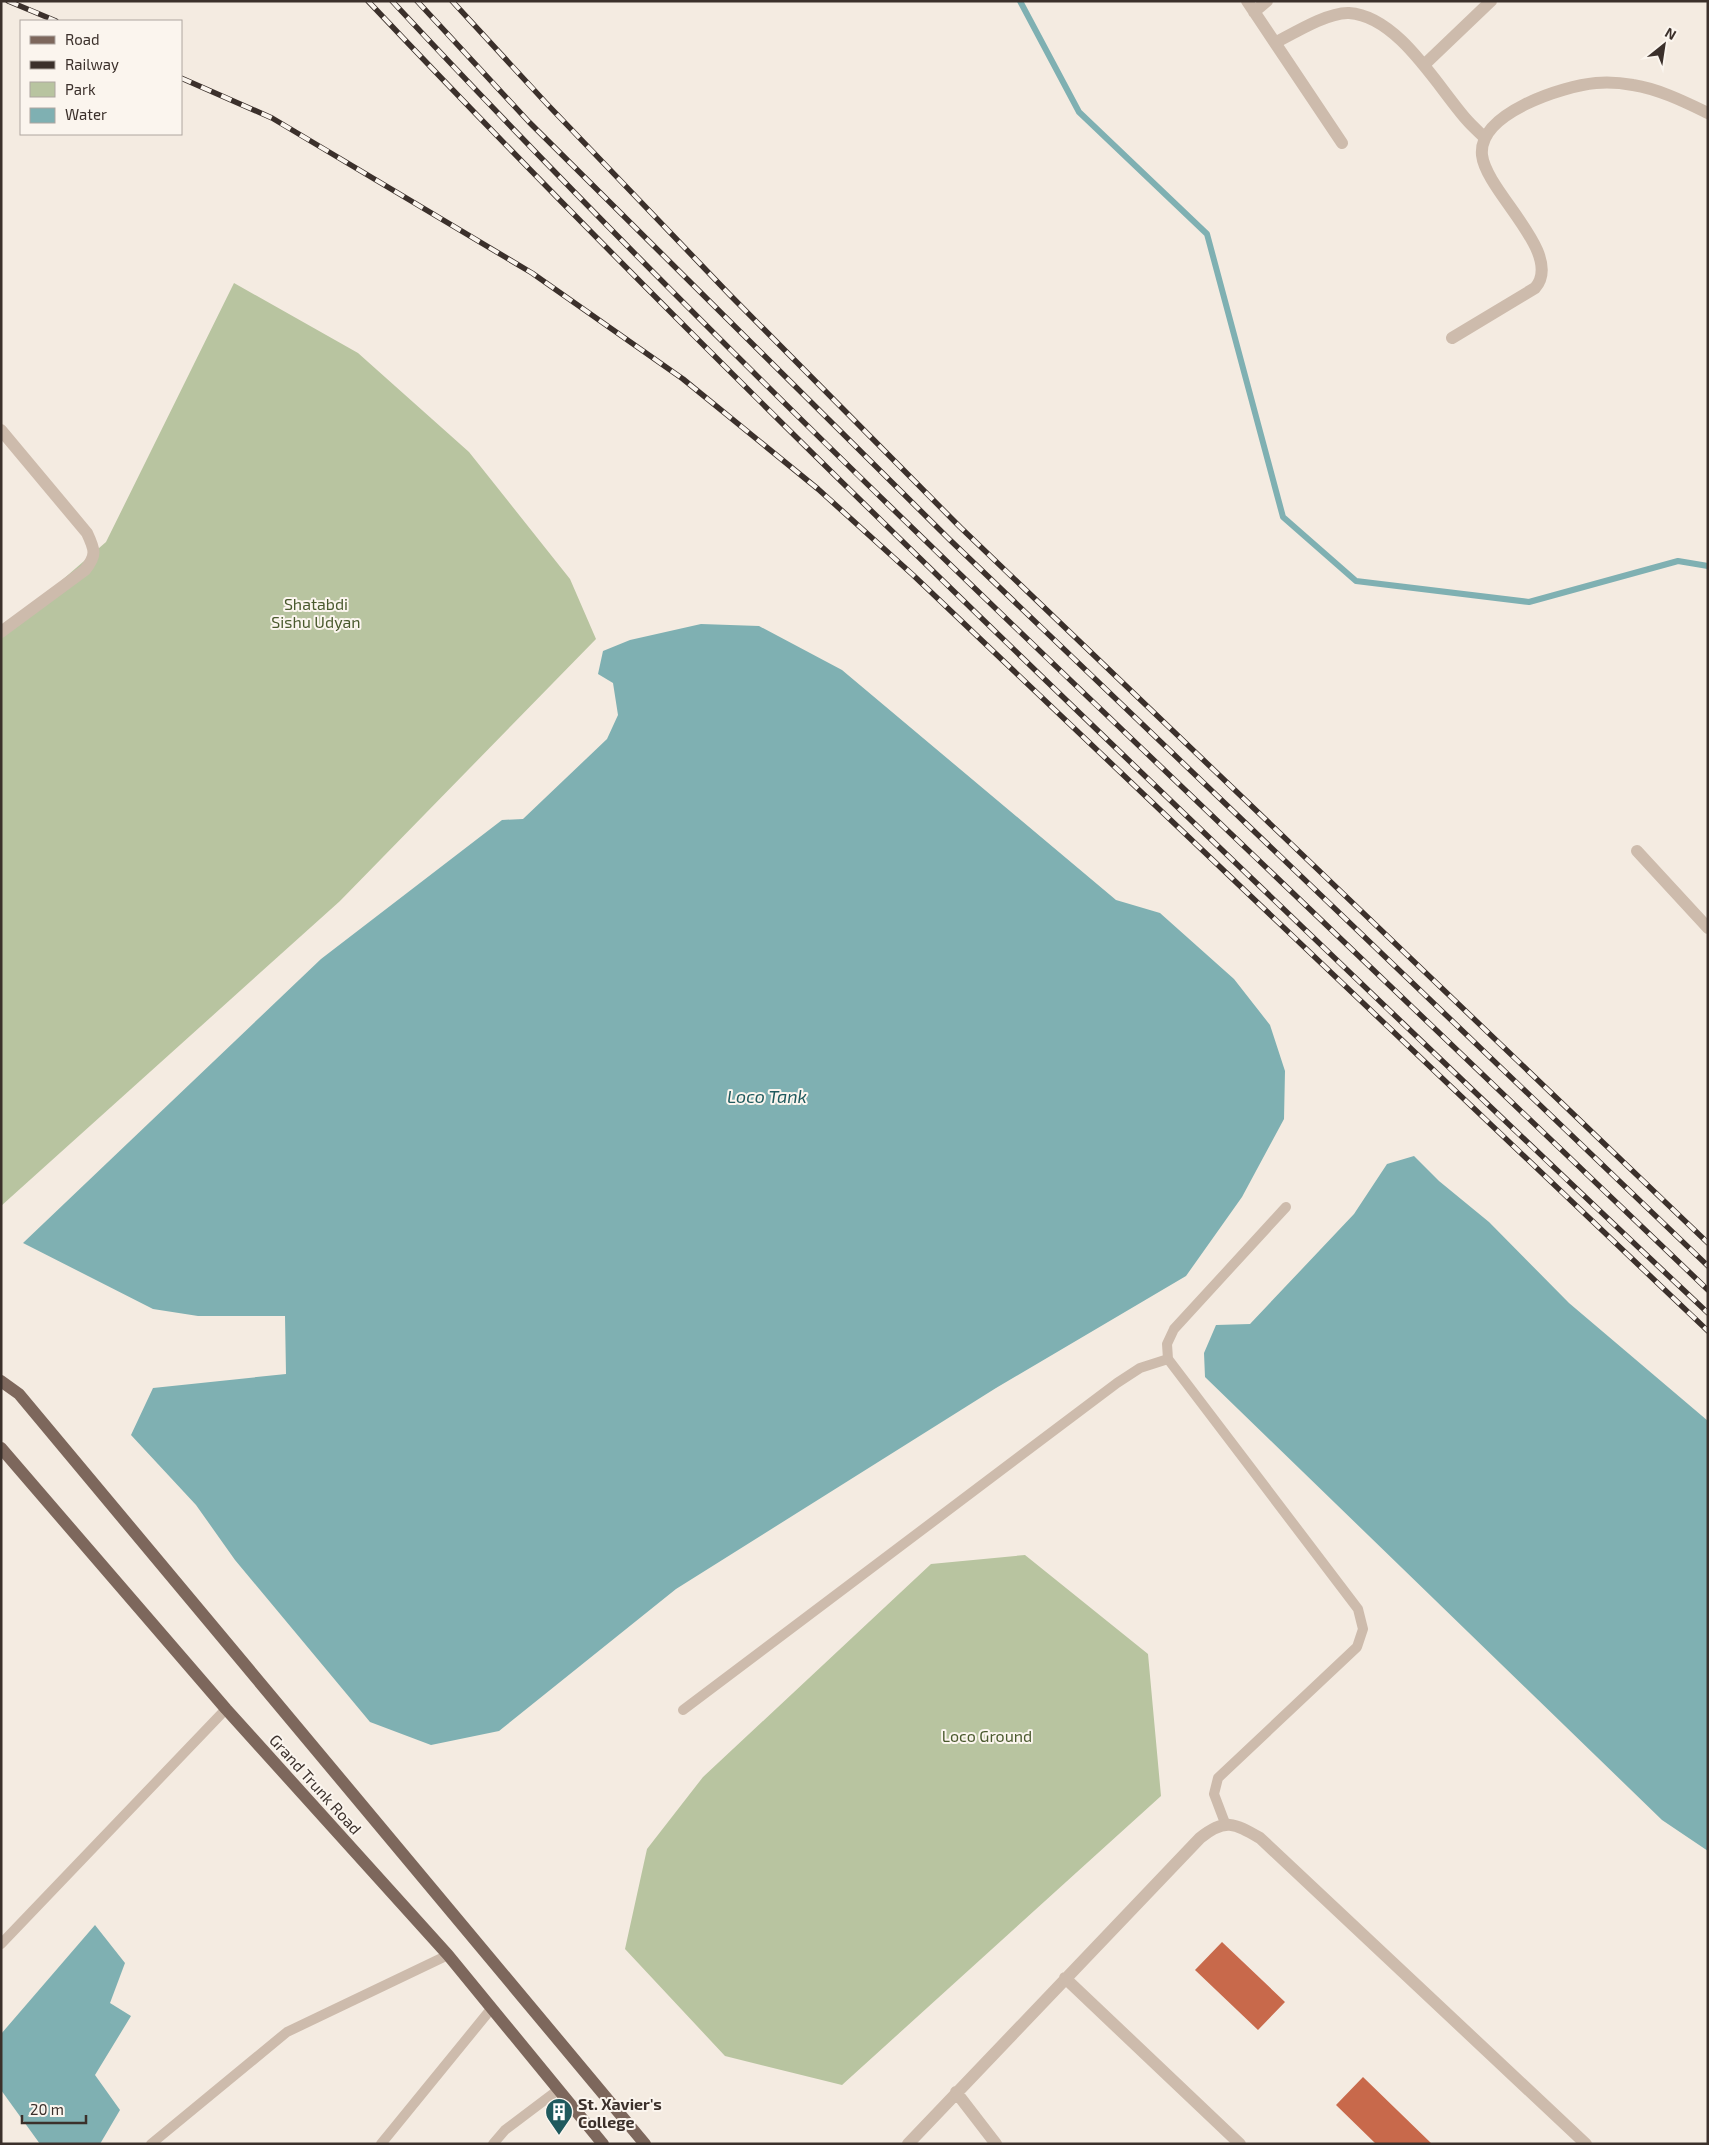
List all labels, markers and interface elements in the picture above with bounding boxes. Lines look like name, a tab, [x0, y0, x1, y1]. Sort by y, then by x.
legend	[20, 20, 182, 135]
north arrow	[1639, 20, 1689, 70]
text: N	[1662, 23, 1679, 43]
text: Road	[65, 30, 100, 48]
text: Railway	[65, 55, 119, 73]
text: Park	[65, 80, 96, 98]
text: Water	[65, 105, 107, 123]
park label: Shatabdi Sishu Udyan	[271, 594, 361, 631]
water label: Loco Tank	[727, 1085, 807, 1107]
park label: Loco Ground	[942, 1726, 1032, 1745]
street label: Grand Trunk Road	[266, 1730, 366, 1838]
scale bar	[22, 2092, 86, 2124]
place label: St. Xavier's College	[578, 2094, 662, 2131]
building icon: St. Xavier's College	[544, 2097, 574, 2136]
text: 20 m	[30, 2100, 64, 2118]

